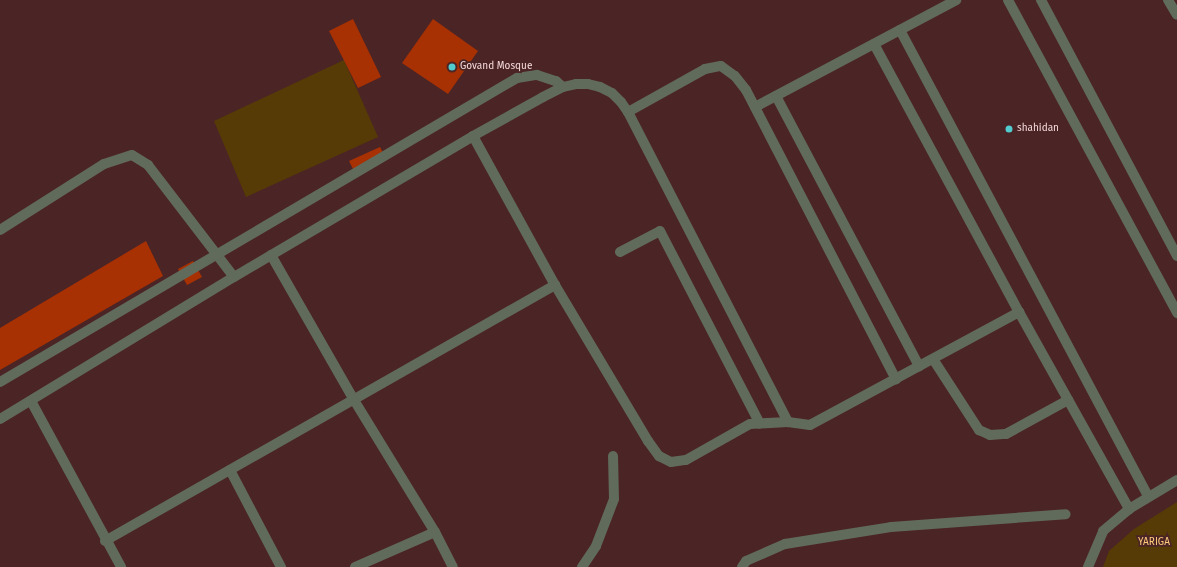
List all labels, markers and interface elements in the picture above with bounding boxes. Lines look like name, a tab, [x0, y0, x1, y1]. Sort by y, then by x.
place label: Govand Mosque	[460, 61, 532, 73]
marker: Govand Mosque	[447, 62, 457, 72]
place label: shahidan	[1017, 123, 1059, 135]
marker: shahidan	[1004, 124, 1014, 134]
park label: YARIGA	[1138, 537, 1170, 549]

